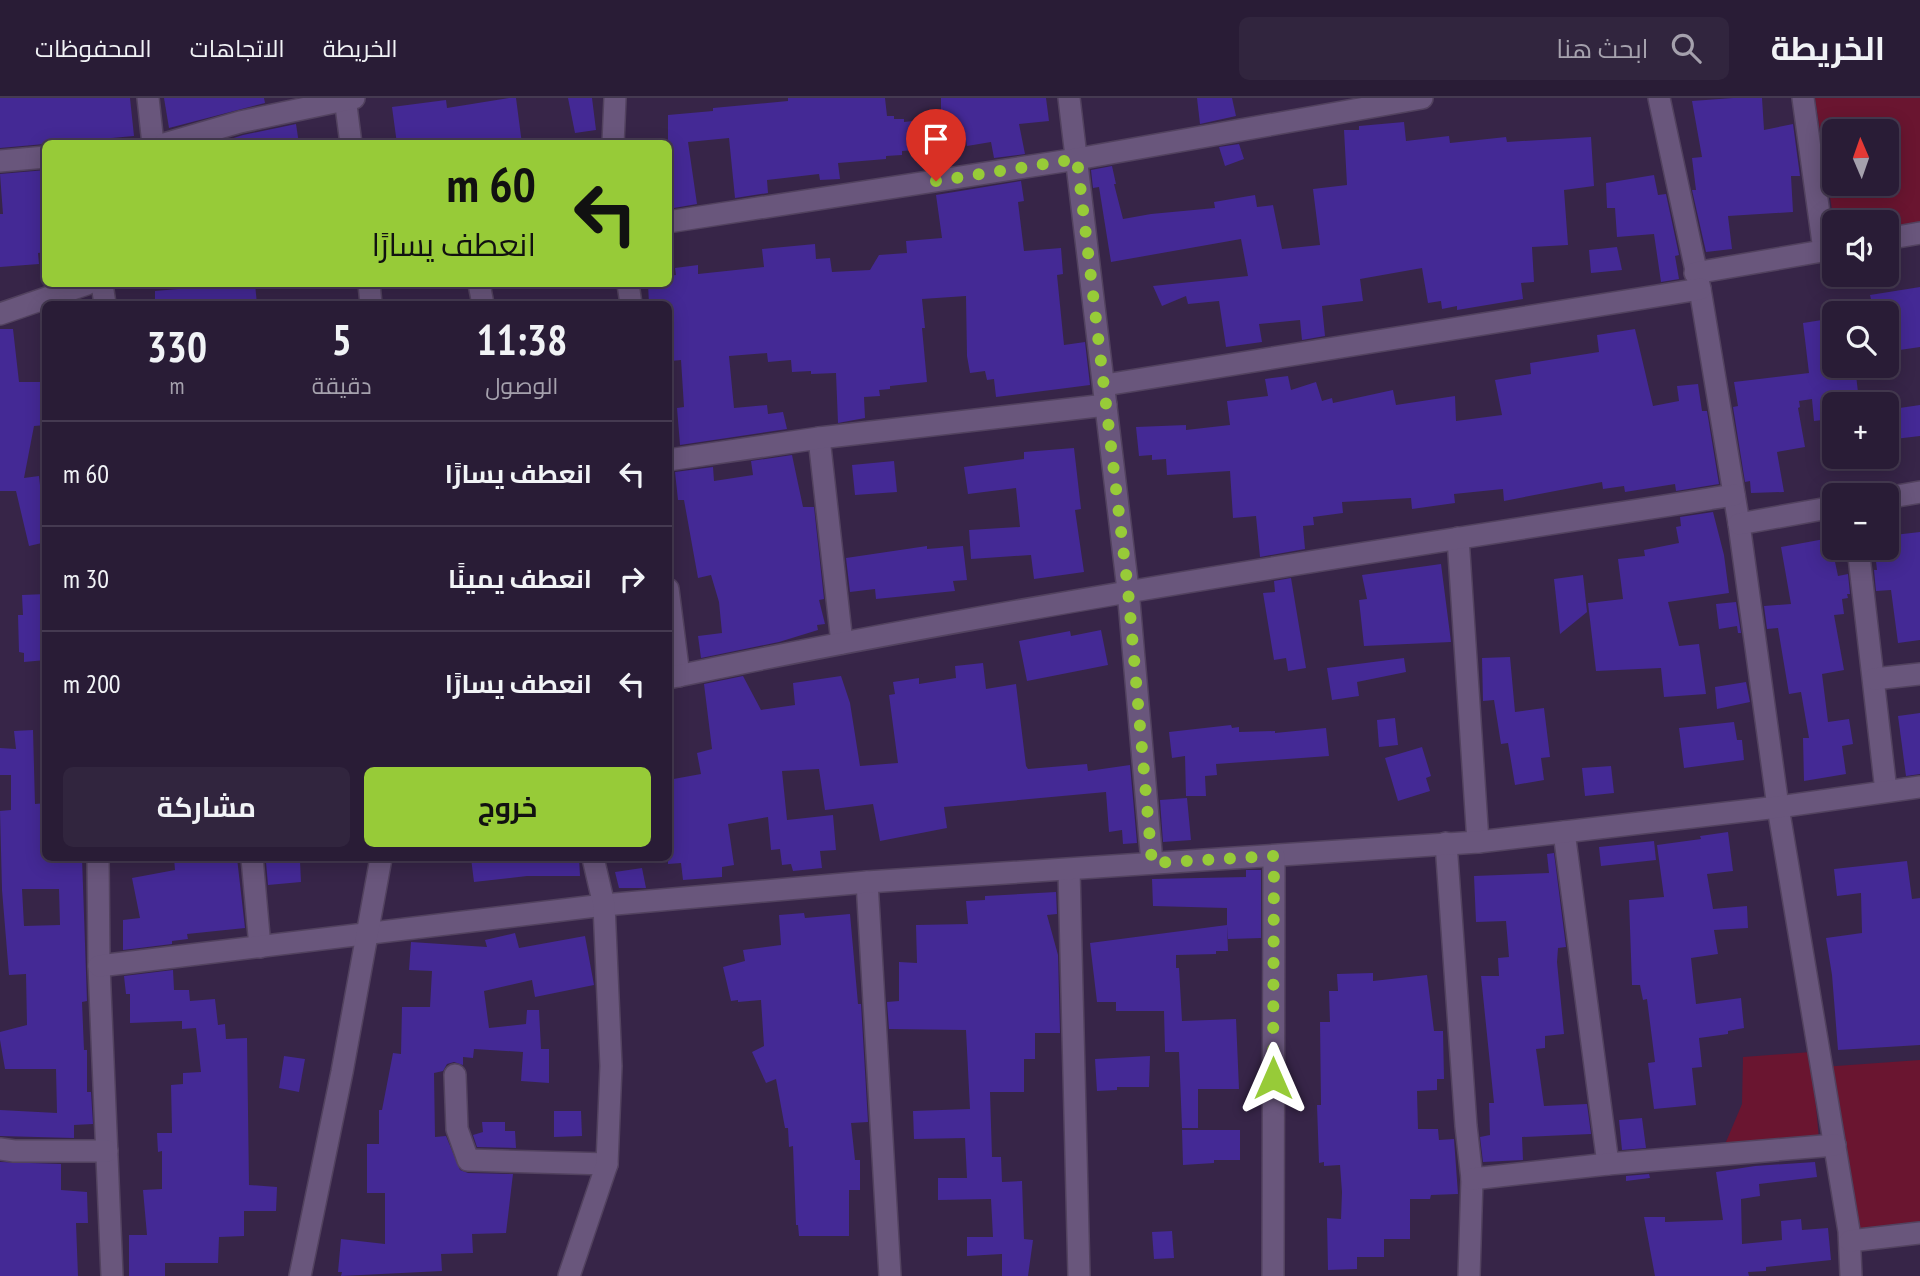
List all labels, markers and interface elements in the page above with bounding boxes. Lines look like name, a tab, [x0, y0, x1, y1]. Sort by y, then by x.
search box	[1239, 17, 1729, 80]
text: الخريطة	[1771, 26, 1885, 69]
icon: search	[1667, 29, 1705, 67]
text: ابحث هنا	[1556, 32, 1649, 65]
text: المحفوظات	[35, 33, 152, 64]
text: الاتجاهات	[190, 33, 285, 64]
text: الخريطة	[323, 33, 398, 64]
pin	[906, 109, 966, 181]
north arrow	[1822, 119, 1899, 196]
map controls	[1822, 119, 1899, 560]
icon: arrive	[917, 120, 955, 158]
text: 60 m	[447, 152, 536, 216]
icon: left	[560, 168, 651, 259]
button: sound	[1822, 210, 1899, 287]
text: انعطف يسارًا	[371, 223, 536, 265]
button: search	[1822, 301, 1899, 378]
text: 5	[332, 312, 352, 367]
text: 11:38	[476, 312, 567, 367]
text: 330	[147, 319, 207, 374]
text: m	[169, 371, 184, 400]
text: دقيقة	[312, 371, 372, 400]
text: الوصول	[485, 371, 558, 400]
button: +	[1822, 392, 1899, 469]
icon: left	[613, 455, 651, 493]
text: 60 m	[63, 457, 109, 490]
text: انعطف يسارًا	[445, 457, 592, 490]
button: −	[1822, 483, 1899, 560]
icon: right	[613, 560, 651, 598]
text: 30 m	[63, 562, 109, 595]
text: انعطف يمينًا	[448, 562, 592, 595]
icon: left	[613, 665, 651, 703]
text: 200 m	[63, 667, 121, 700]
text: انعطف يسارًا	[445, 667, 592, 700]
button: مشاركة	[63, 767, 350, 847]
button: خروج	[364, 767, 651, 847]
position arrow	[1236, 1041, 1310, 1115]

